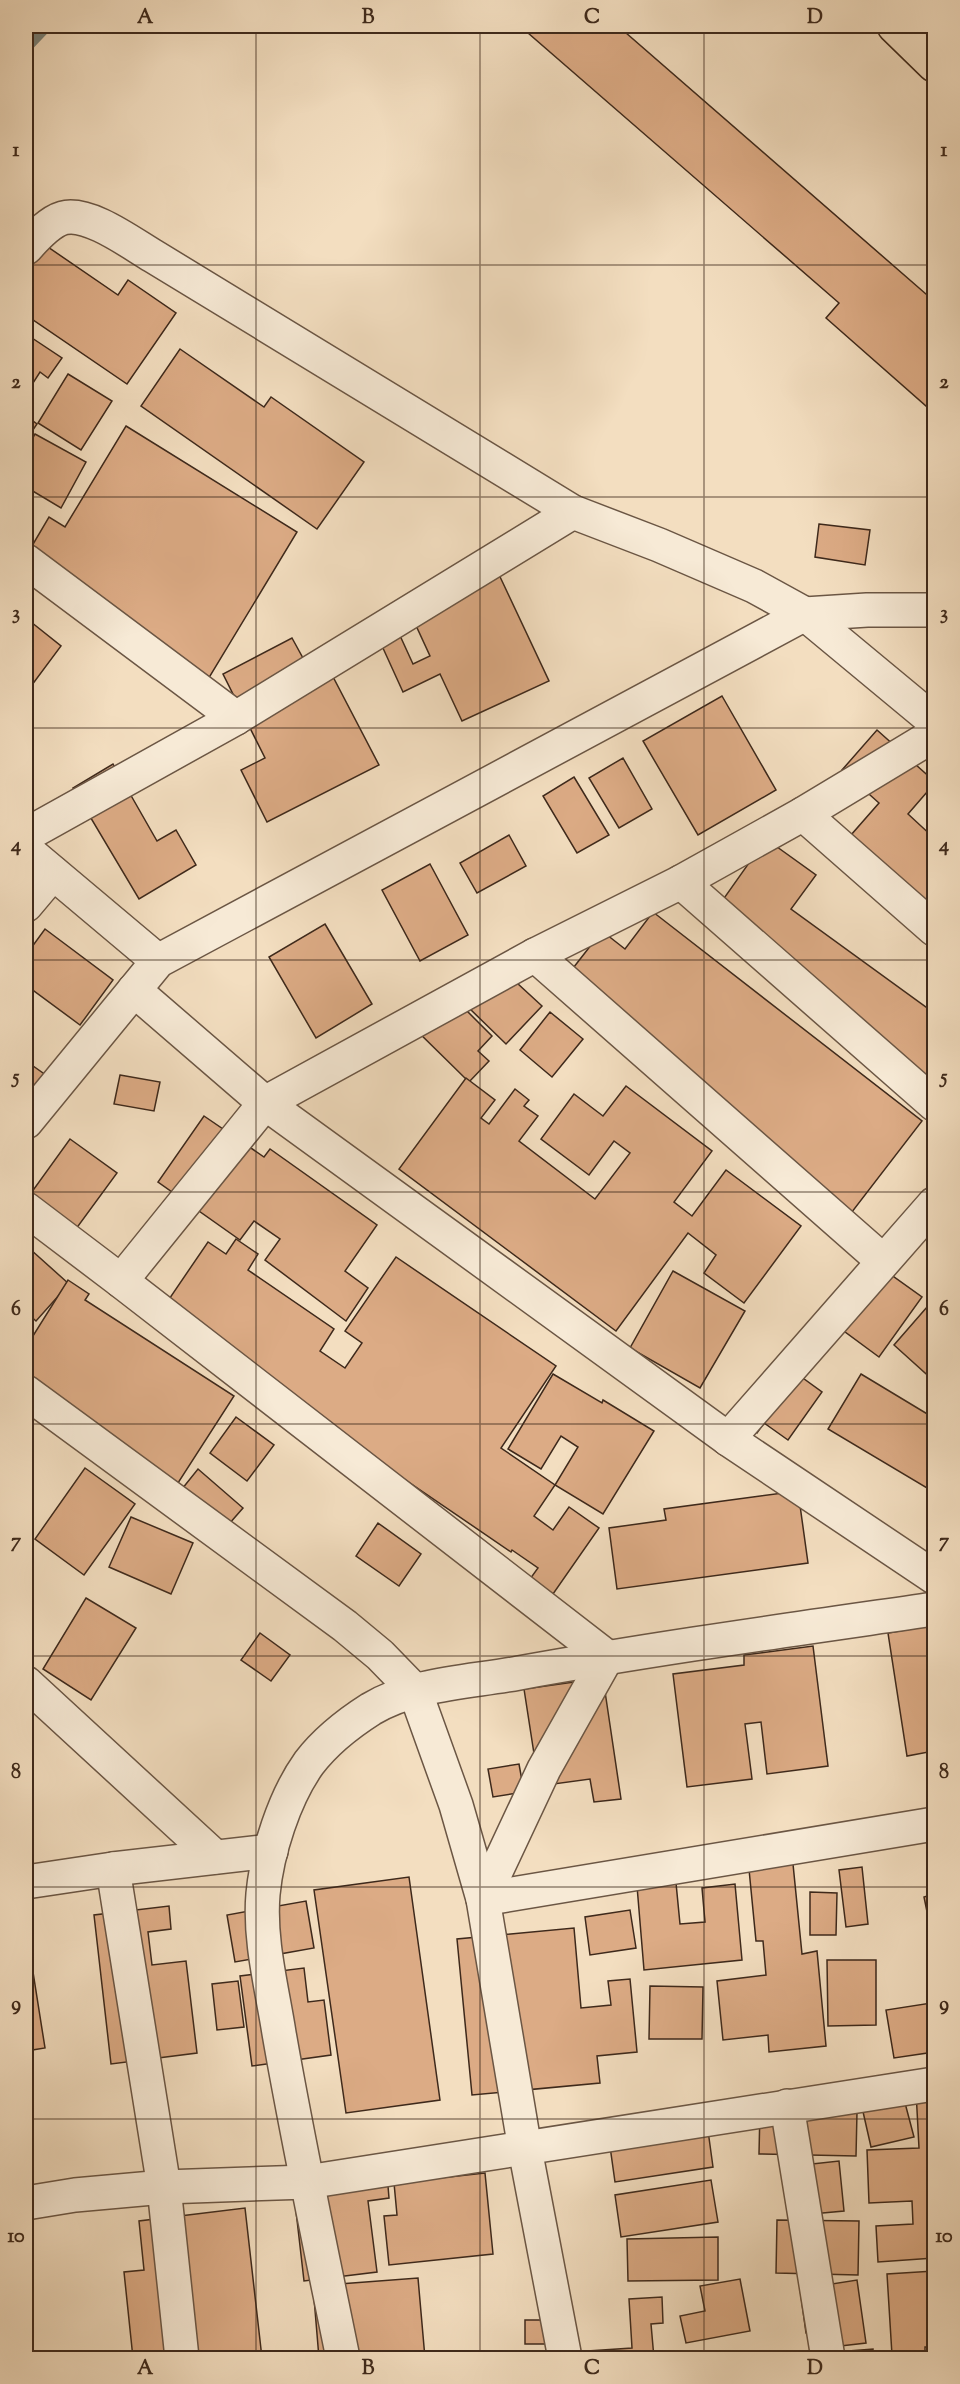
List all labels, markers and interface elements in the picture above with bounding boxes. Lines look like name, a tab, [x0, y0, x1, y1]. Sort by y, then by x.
text: A	[137, 4, 154, 33]
text: B	[362, 4, 375, 33]
text: C	[584, 4, 600, 33]
text: D	[807, 4, 823, 33]
text: 1	[13, 137, 20, 166]
text: 1	[941, 137, 948, 166]
text: 2	[11, 369, 21, 398]
text: 2	[939, 369, 949, 398]
text: 3	[12, 600, 20, 629]
text: 3	[940, 600, 948, 629]
text: 4	[10, 832, 21, 861]
text: 4	[938, 832, 949, 861]
text: 5	[11, 1064, 20, 1093]
text: 5	[939, 1064, 948, 1093]
text: 6	[11, 1296, 21, 1325]
text: 6	[939, 1296, 949, 1325]
text: 7	[11, 1528, 22, 1557]
text: 7	[939, 1528, 950, 1557]
text: 8	[11, 1759, 21, 1788]
text: 8	[939, 1759, 949, 1788]
text: 9	[11, 1991, 21, 2020]
text: 9	[939, 1991, 949, 2020]
text: 10	[7, 2223, 25, 2252]
text: 10	[935, 2223, 953, 2252]
text: A	[137, 2355, 154, 2384]
text: B	[362, 2355, 375, 2384]
text: C	[584, 2355, 600, 2384]
text: D	[807, 2355, 823, 2384]

